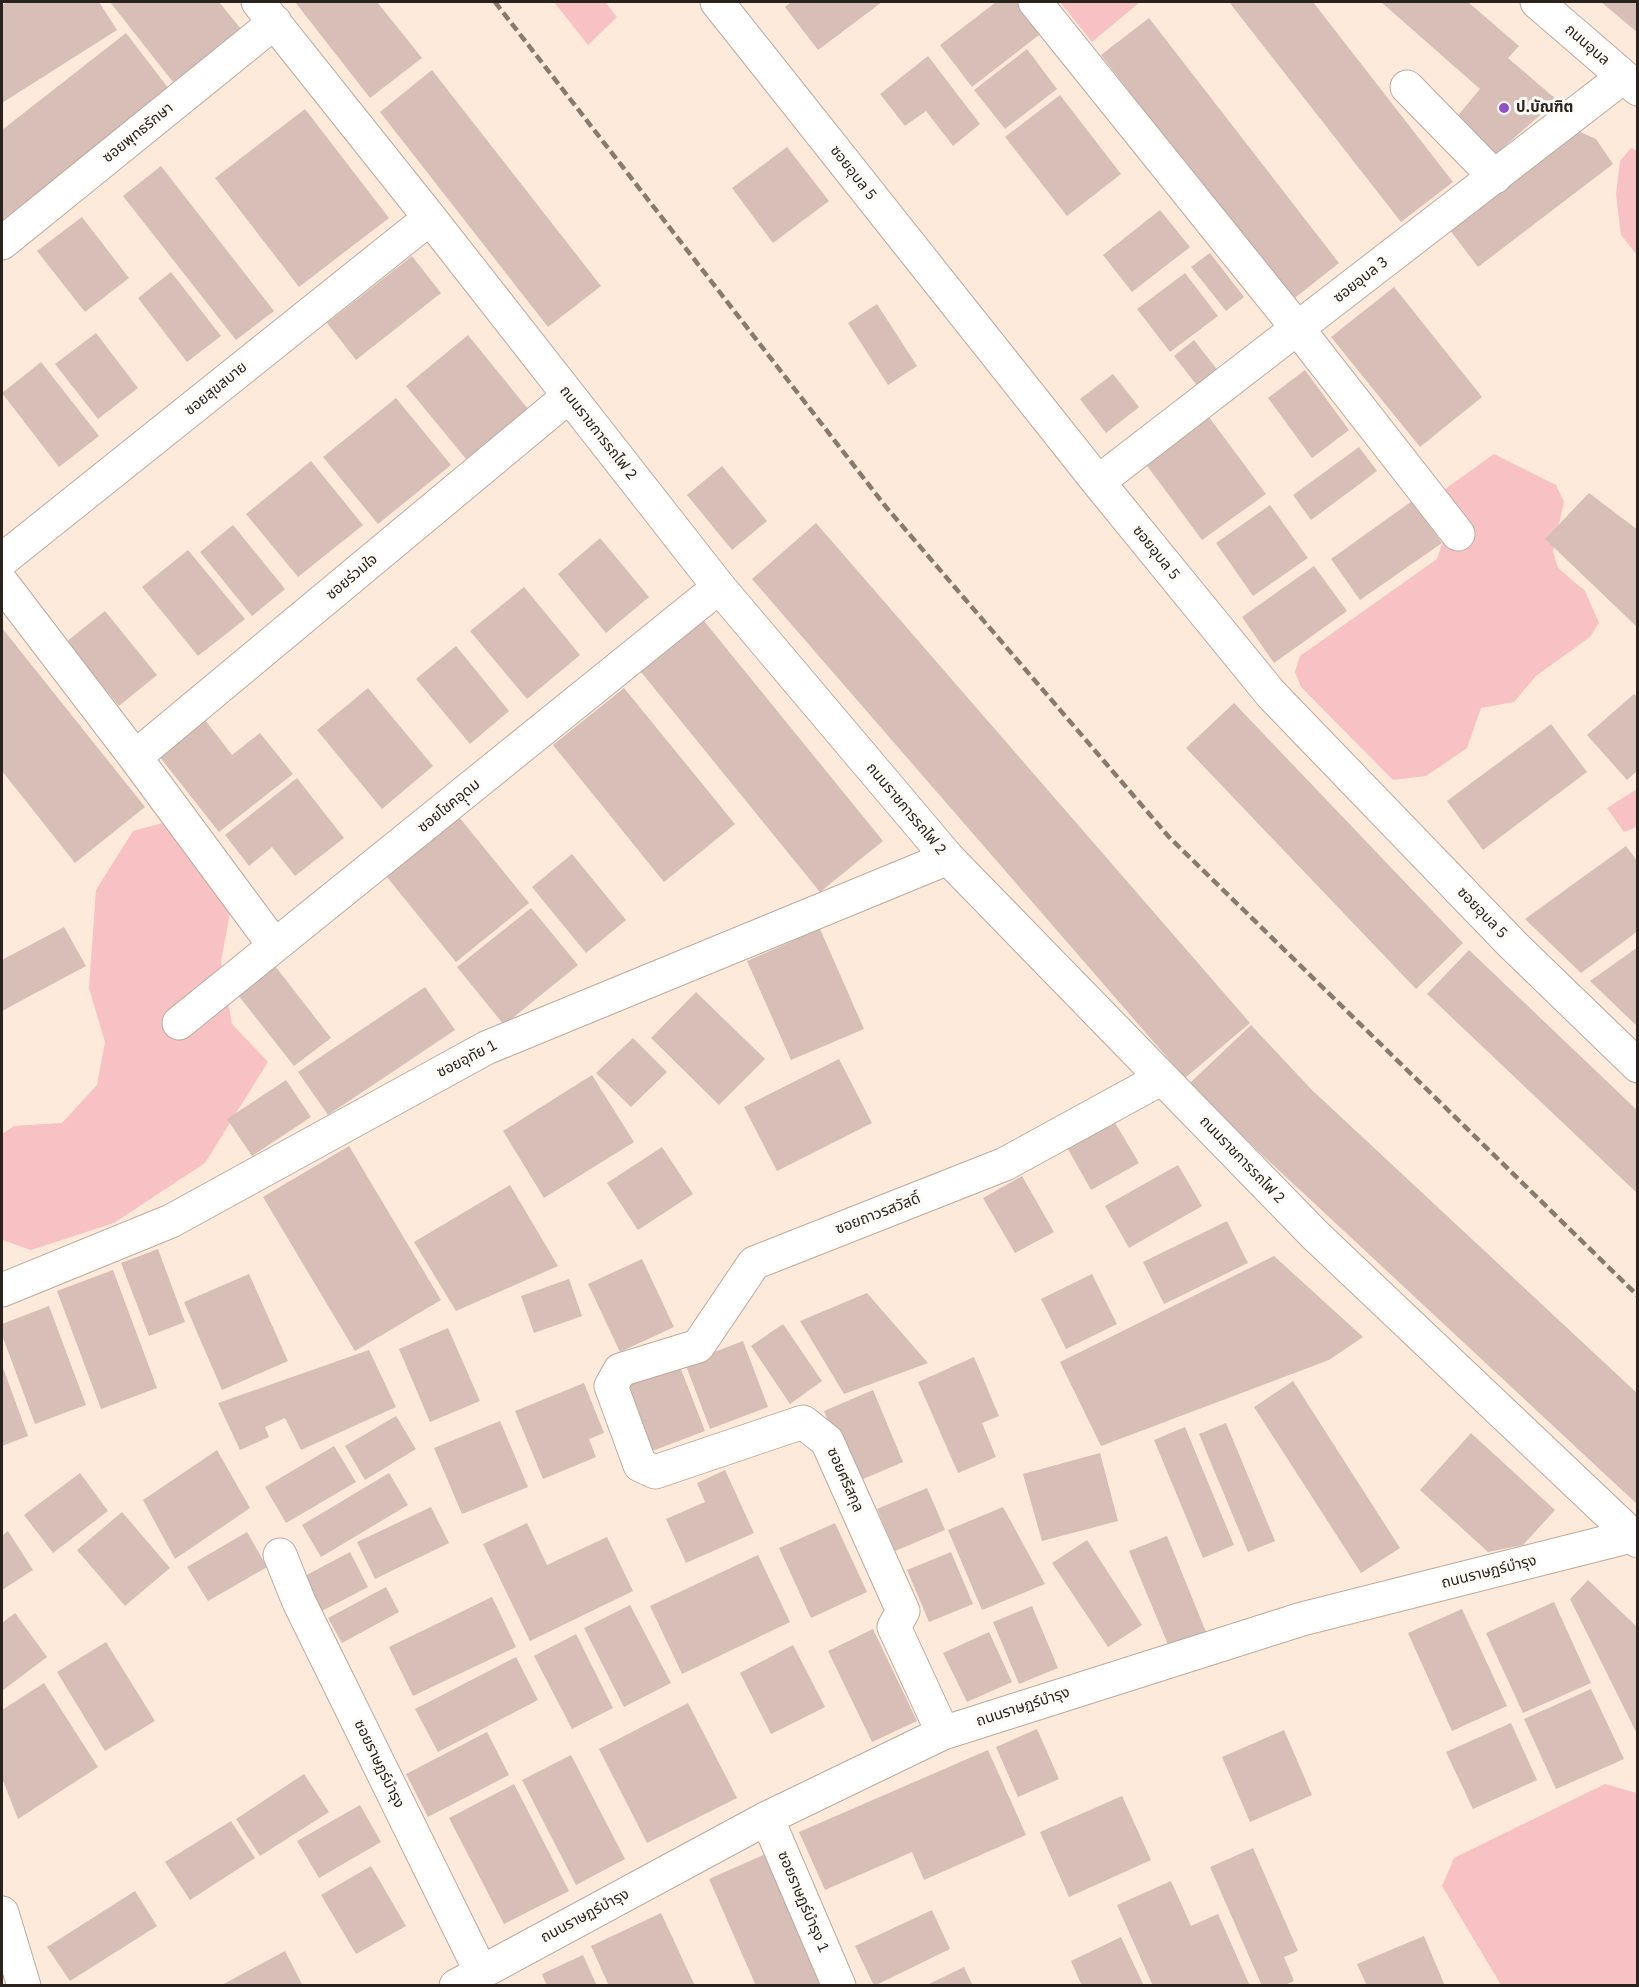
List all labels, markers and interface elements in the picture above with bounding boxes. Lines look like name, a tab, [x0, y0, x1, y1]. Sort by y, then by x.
street label: ถนนอุบล	[1561, 21, 1613, 69]
street label: ซอยพุทธรักษา	[99, 99, 177, 167]
place label: ป.บัณฑิต	[1516, 99, 1573, 117]
marker: ป.บัณฑิต	[1497, 101, 1511, 115]
street label: ซอยอุบล 5	[826, 142, 880, 204]
street label: ซอยอุบล 3	[1330, 253, 1392, 307]
street label: ซอยสุขสบาย	[181, 358, 251, 420]
street label: ถนนราชการรถไฟ 2	[556, 382, 640, 484]
street label: ซอยอุบล 5	[1129, 522, 1183, 584]
street label: ซอยร่วมใจ	[323, 550, 381, 604]
street label: ถนนราชการรถไฟ 2	[862, 759, 950, 859]
street label: ซอยโชคอุุดม	[414, 775, 484, 837]
street label: ซอยอุบล 5	[1453, 884, 1511, 942]
street label: ซอยอุทัย 1	[434, 1036, 500, 1082]
street label: ถนนราชการรถไฟ 2	[1196, 1112, 1288, 1208]
street label: ซอยถาวรสวัสดิ์	[833, 1190, 923, 1238]
street label: ซอยศรีสกุล	[823, 1445, 867, 1515]
street label: ถนนราษฏร์บำรุง	[1440, 1551, 1538, 1593]
street label: ถนนราษฏร์บำรุง	[974, 1683, 1072, 1731]
street label: ซอยราษฏร์บำรุง	[350, 1717, 408, 1811]
street label: ซอยราษฏร์บำรุง 1	[774, 1849, 832, 1955]
street label: ถนนราษฏร์บำรุง	[538, 1885, 632, 1947]

